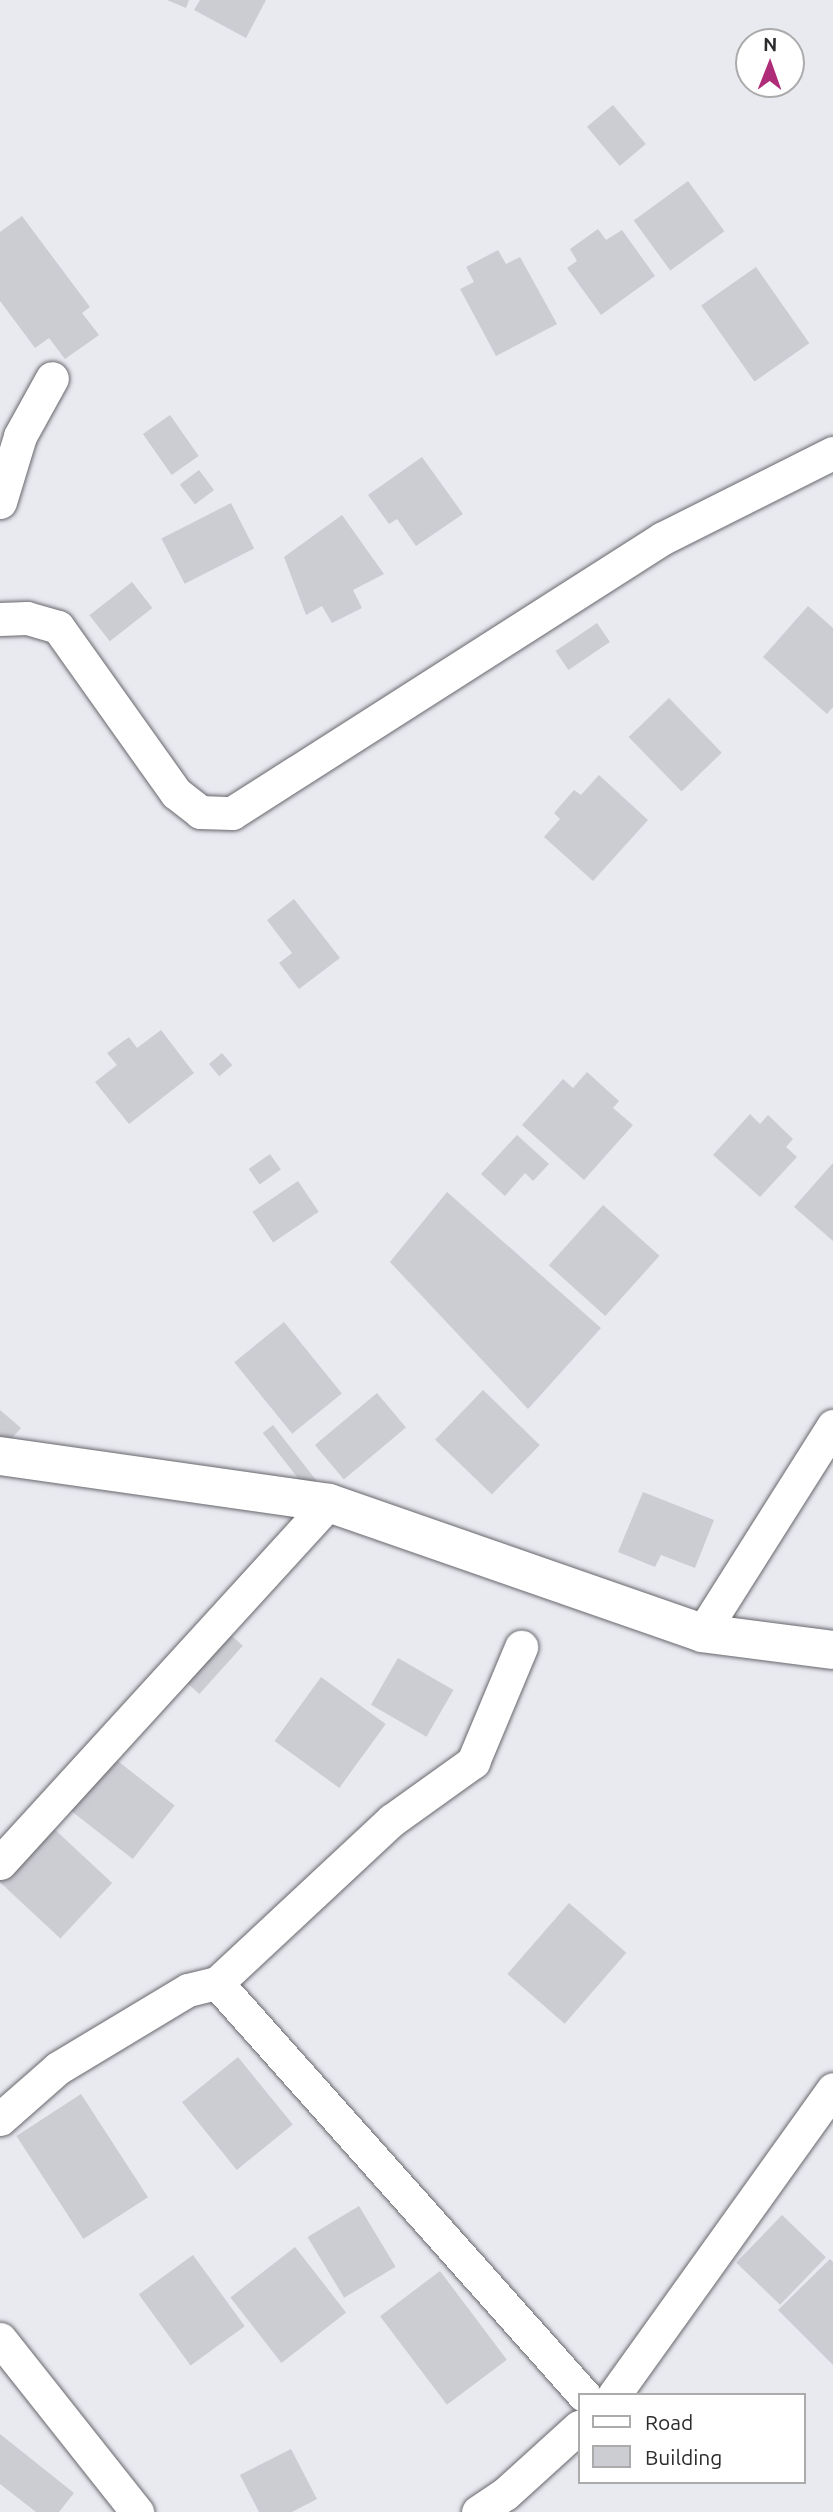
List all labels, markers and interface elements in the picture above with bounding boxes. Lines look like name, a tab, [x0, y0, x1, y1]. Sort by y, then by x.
north arrow	[735, 28, 805, 98]
text: N	[763, 33, 778, 55]
legend	[578, 2393, 805, 2484]
text: Road	[645, 2410, 693, 2434]
text: Building	[645, 2445, 722, 2469]

